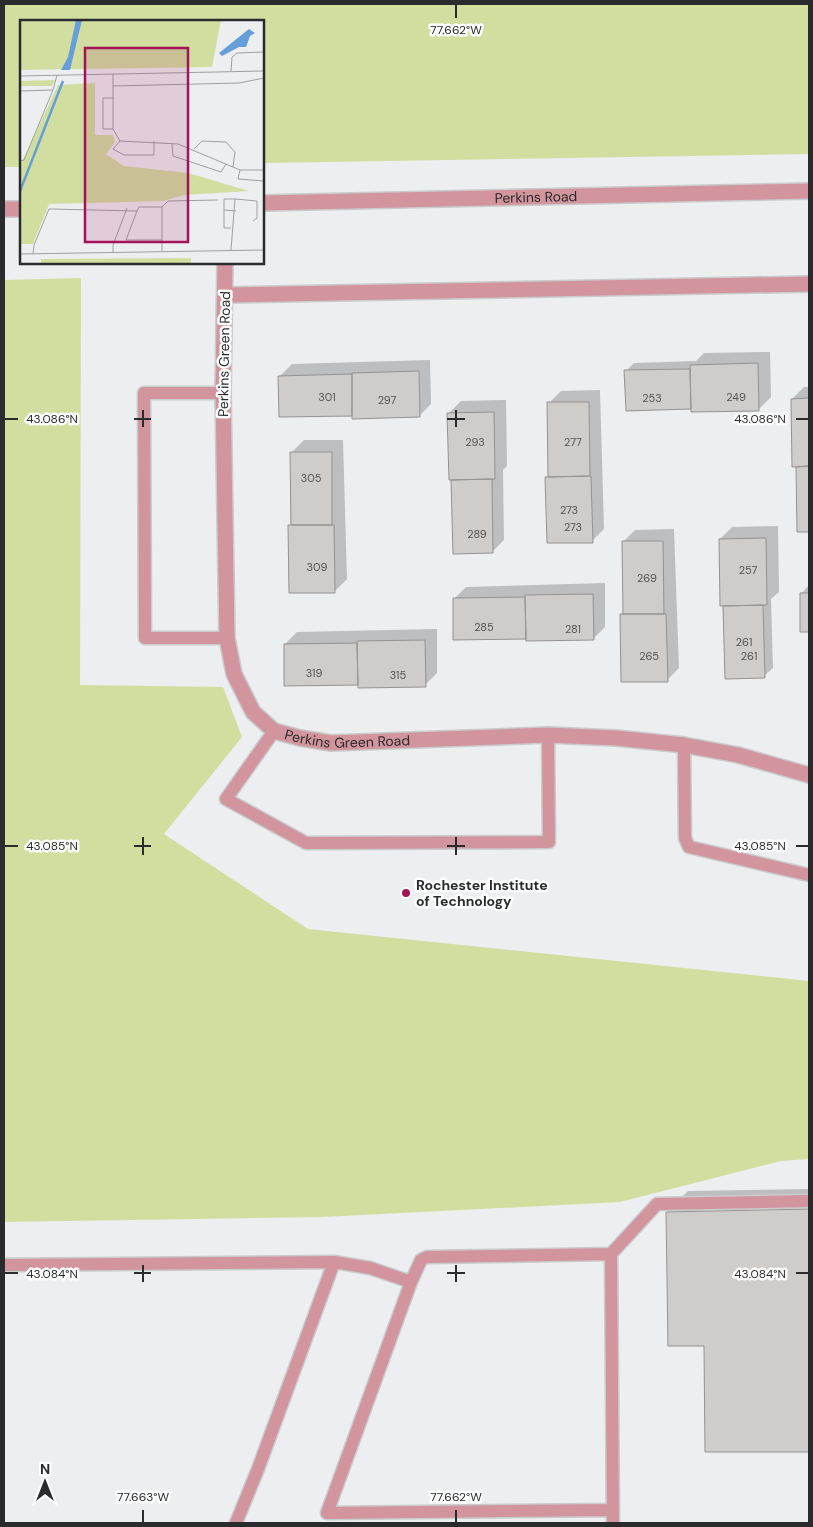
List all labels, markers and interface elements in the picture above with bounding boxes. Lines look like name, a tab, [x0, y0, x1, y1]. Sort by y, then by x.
inset map	[20, 20, 264, 264]
text: 77.662°W	[430, 22, 482, 38]
street label: Perkins Road	[494, 187, 577, 207]
street label: Perkins Green Road	[214, 291, 234, 417]
house number: 301	[318, 390, 336, 404]
house number: 249	[726, 390, 746, 404]
house number: 253	[642, 391, 662, 405]
house number: 297	[378, 393, 396, 407]
text: 43.086°N	[26, 411, 78, 427]
text: 43.086°N	[734, 411, 786, 427]
house number: 293	[465, 435, 485, 449]
house number: 277	[564, 435, 582, 449]
house number: 305	[301, 471, 322, 485]
house number: 273	[560, 503, 578, 517]
house number: 273	[564, 520, 582, 534]
house number: 289	[467, 527, 487, 541]
house number: 309	[307, 560, 328, 574]
house number: 257	[739, 563, 757, 577]
house number: 269	[637, 571, 657, 585]
house number: 285	[474, 620, 494, 634]
house number: 281	[565, 622, 581, 636]
house number: 261	[736, 635, 752, 649]
house number: 265	[639, 649, 659, 663]
house number: 261	[741, 649, 757, 663]
house number: 319	[306, 666, 322, 680]
house number: 315	[390, 668, 407, 682]
street label: Perkins Green Road	[283, 725, 410, 752]
text: 43.085°N	[26, 838, 78, 854]
text: 43.085°N	[734, 838, 786, 854]
place label: Rochester Institute of Technology	[416, 876, 548, 910]
marker: Rochester Institute of Technology	[400, 887, 412, 899]
text: 43.084°N	[26, 1266, 78, 1282]
text: 43.084°N	[734, 1266, 786, 1282]
north arrow	[20, 1457, 70, 1507]
text: N	[40, 1460, 50, 1478]
text: 77.663°W	[117, 1489, 169, 1505]
text: 77.662°W	[430, 1489, 482, 1505]

